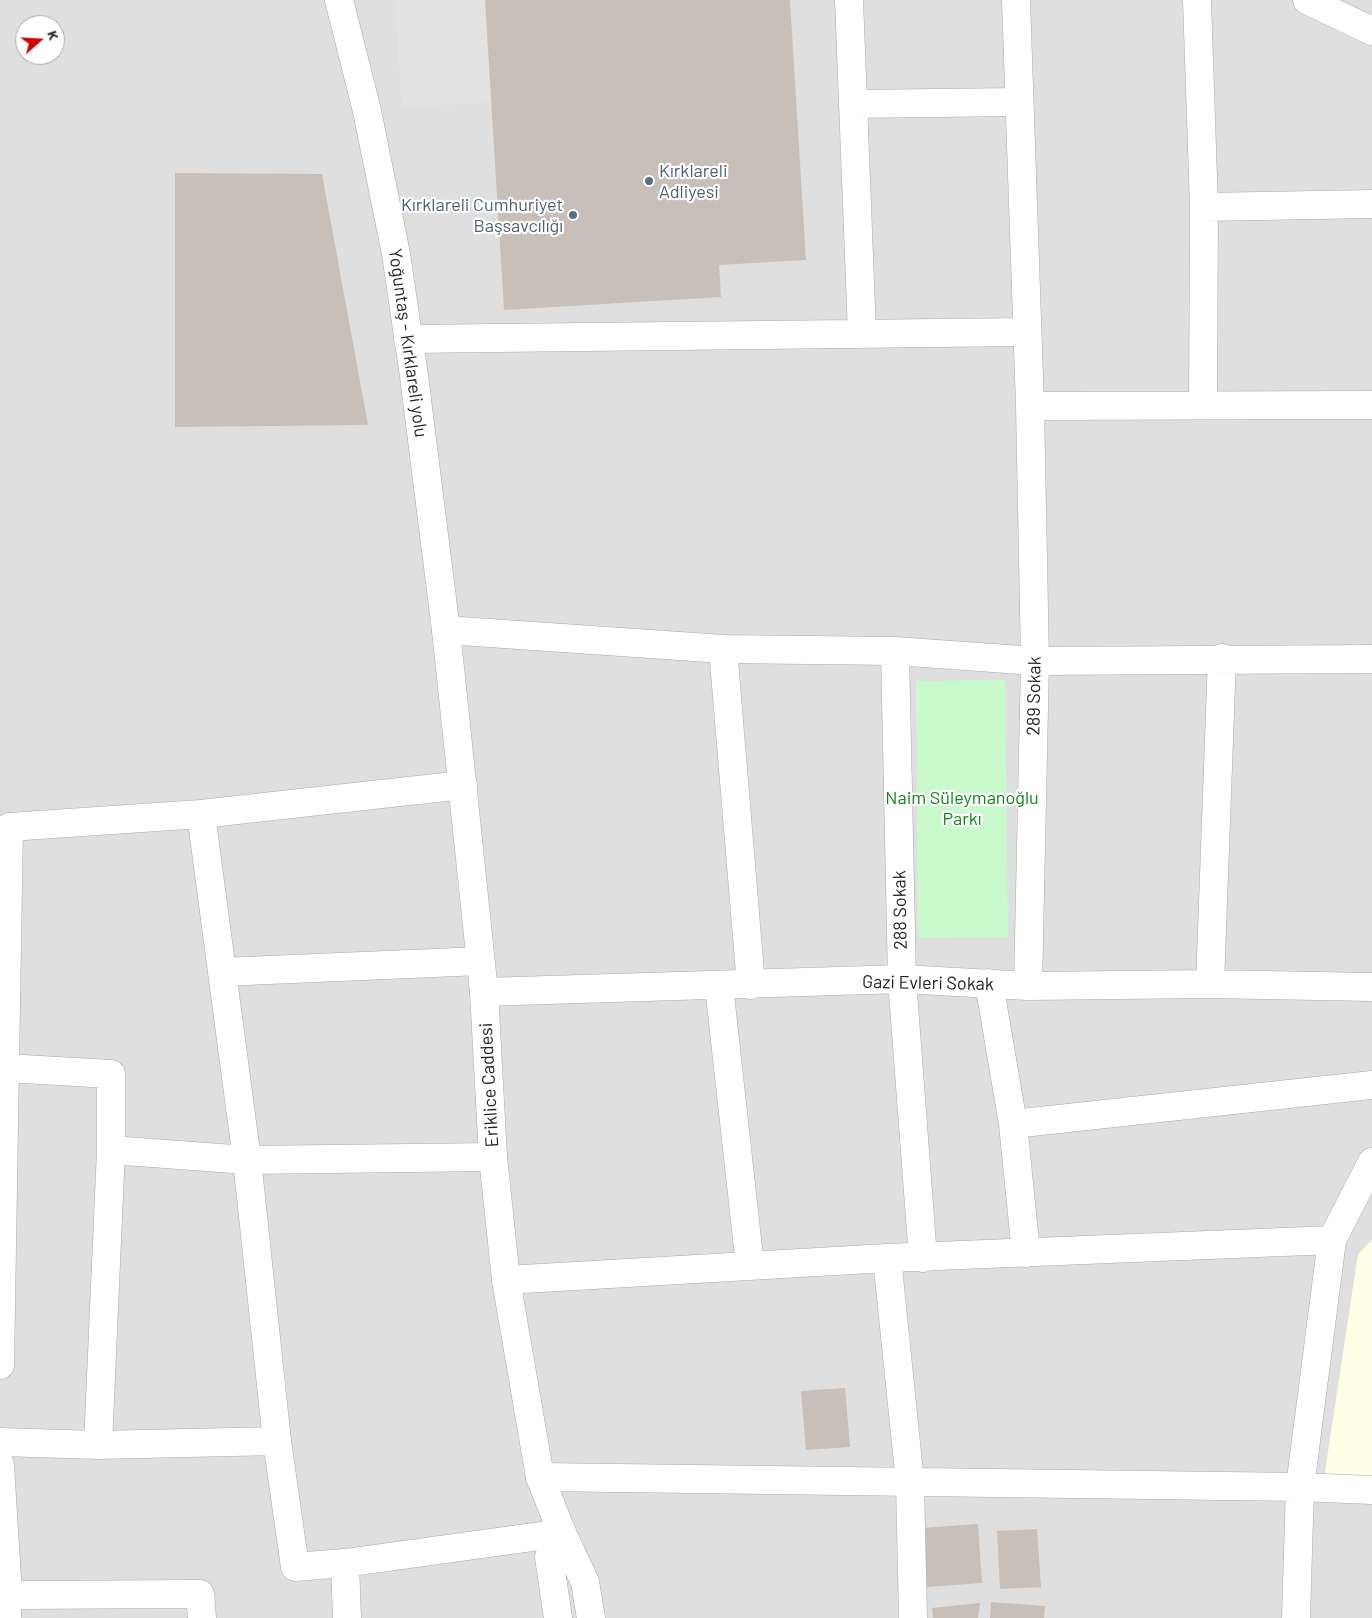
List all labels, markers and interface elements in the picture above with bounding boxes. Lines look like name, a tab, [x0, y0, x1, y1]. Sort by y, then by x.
north arrow	[15, 15, 65, 65]
text: K	[44, 28, 63, 42]
place label: Kırklareli Adliyesi	[659, 160, 728, 202]
marker: Kırklareli Adliyesi	[643, 175, 655, 187]
place label: Kırklareli Cumhuriyet Başsavcılığı	[401, 194, 563, 236]
marker: Kırklareli Cumhuriyet Başsavcılığı	[567, 209, 579, 221]
street label: Yoğuntaş - Kırklareli yolu	[384, 247, 432, 439]
street label: 289 Sokak	[1023, 656, 1045, 736]
park label: Naim Süleymanoğlu Parkı	[885, 787, 1039, 830]
street label: 288 Sokak	[889, 870, 911, 950]
street label: Gazi Evleri Sokak	[862, 971, 994, 995]
street label: Eriklice Caddesi	[475, 1022, 503, 1148]

